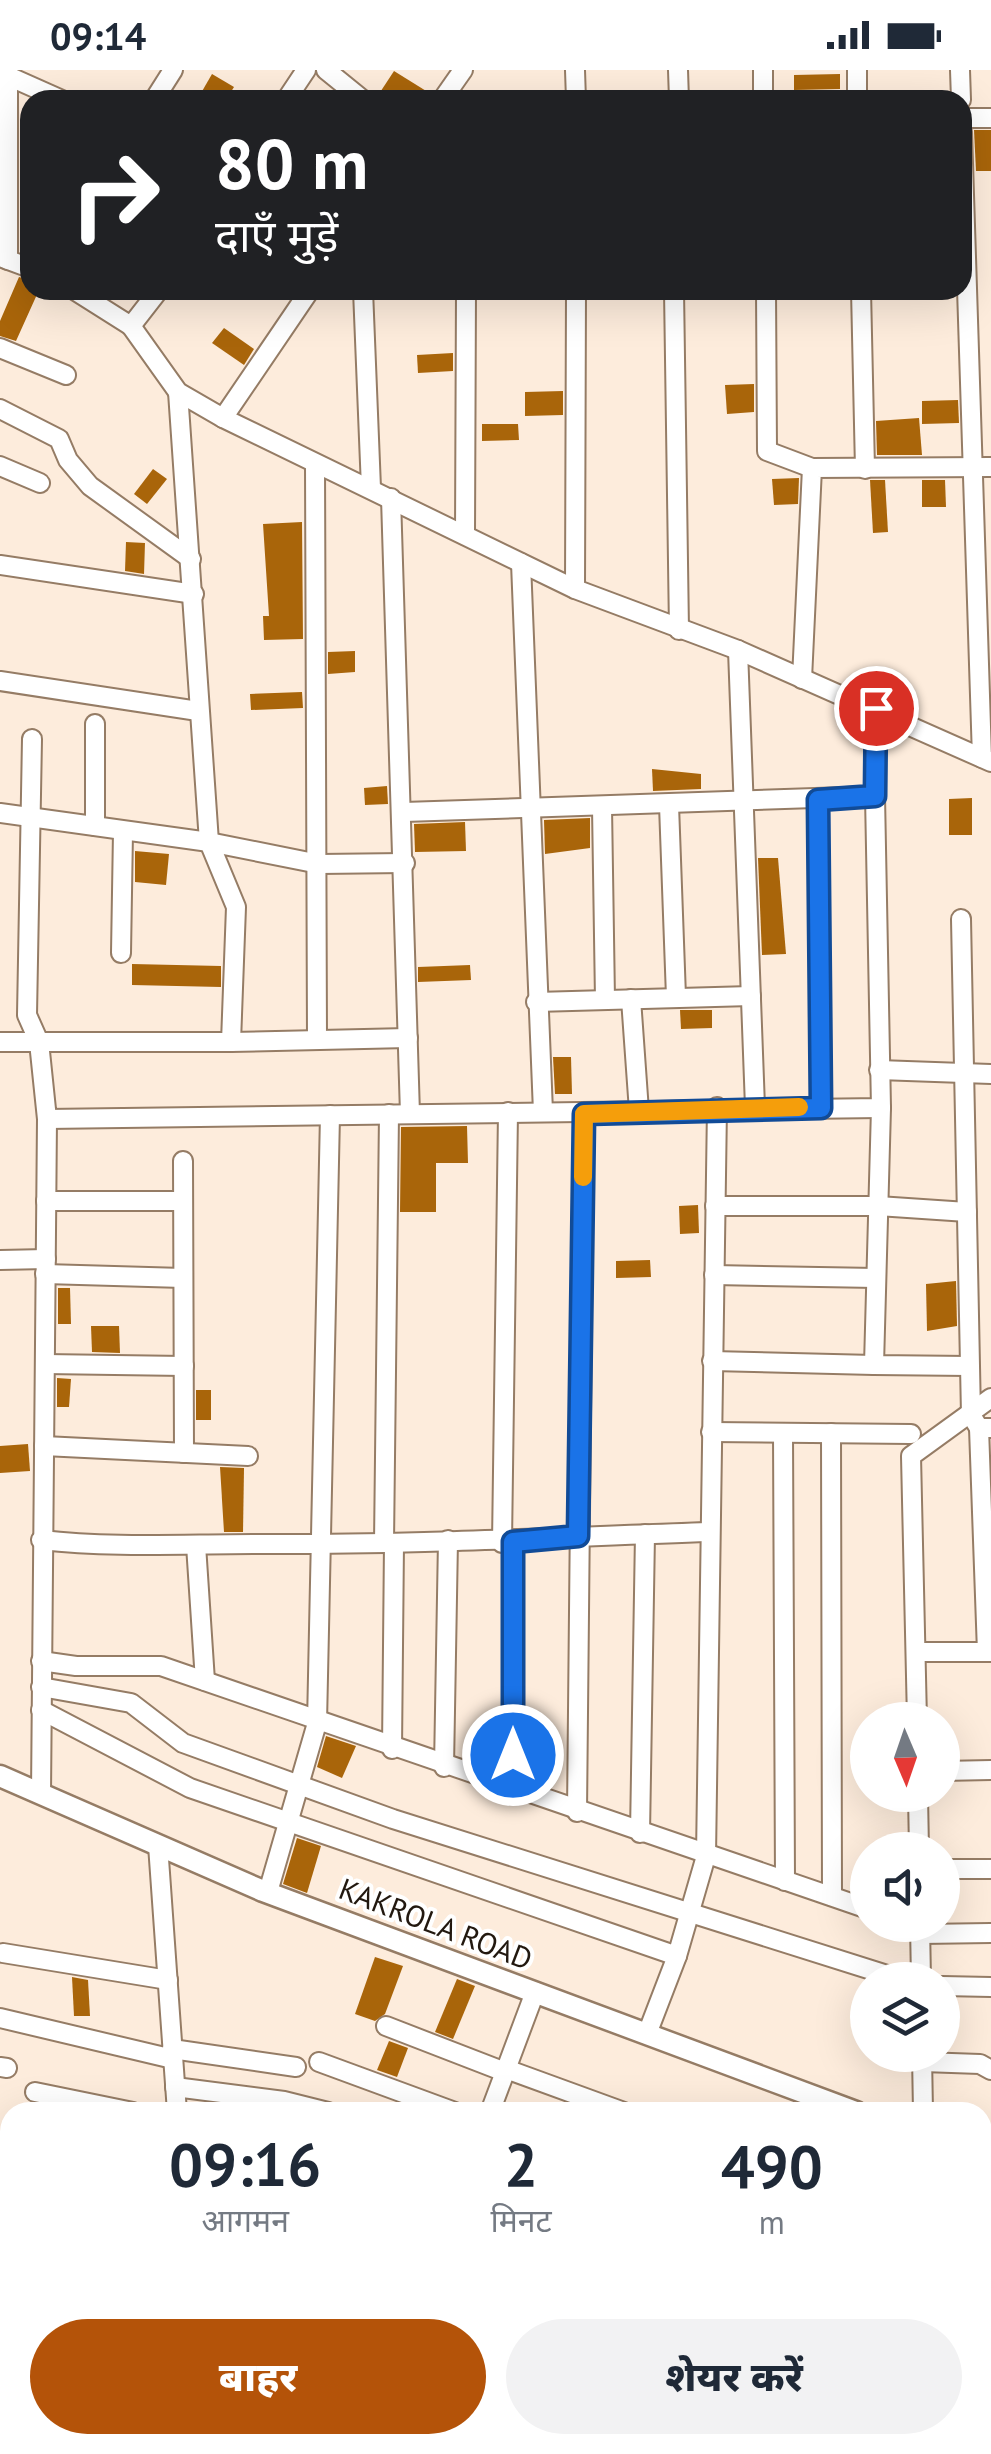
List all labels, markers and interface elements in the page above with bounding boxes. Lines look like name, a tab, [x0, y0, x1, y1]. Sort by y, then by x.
text: 09:14	[50, 11, 146, 60]
text: 80 m	[215, 118, 368, 208]
icon: right	[50, 130, 180, 260]
text: दाएँ मुड़ें	[215, 206, 338, 264]
pin	[834, 666, 919, 751]
icon: arrive	[849, 681, 904, 736]
north arrow	[850, 1702, 960, 1812]
map controls	[850, 1702, 960, 2072]
position arrow	[461, 1703, 565, 1807]
button: sound	[850, 1832, 960, 1942]
street label: KAKROLA ROAD	[334, 1868, 538, 1978]
button: layers	[850, 1962, 960, 2072]
text: 09:16	[169, 2125, 321, 2203]
text: 2	[504, 2125, 538, 2203]
text: 490	[721, 2127, 823, 2205]
text: आगमन	[201, 2199, 289, 2241]
text: मिनट	[490, 2199, 552, 2241]
text: m	[759, 2201, 785, 2243]
button: बाहर	[30, 2319, 486, 2434]
button: शेयर करें	[506, 2319, 962, 2434]

